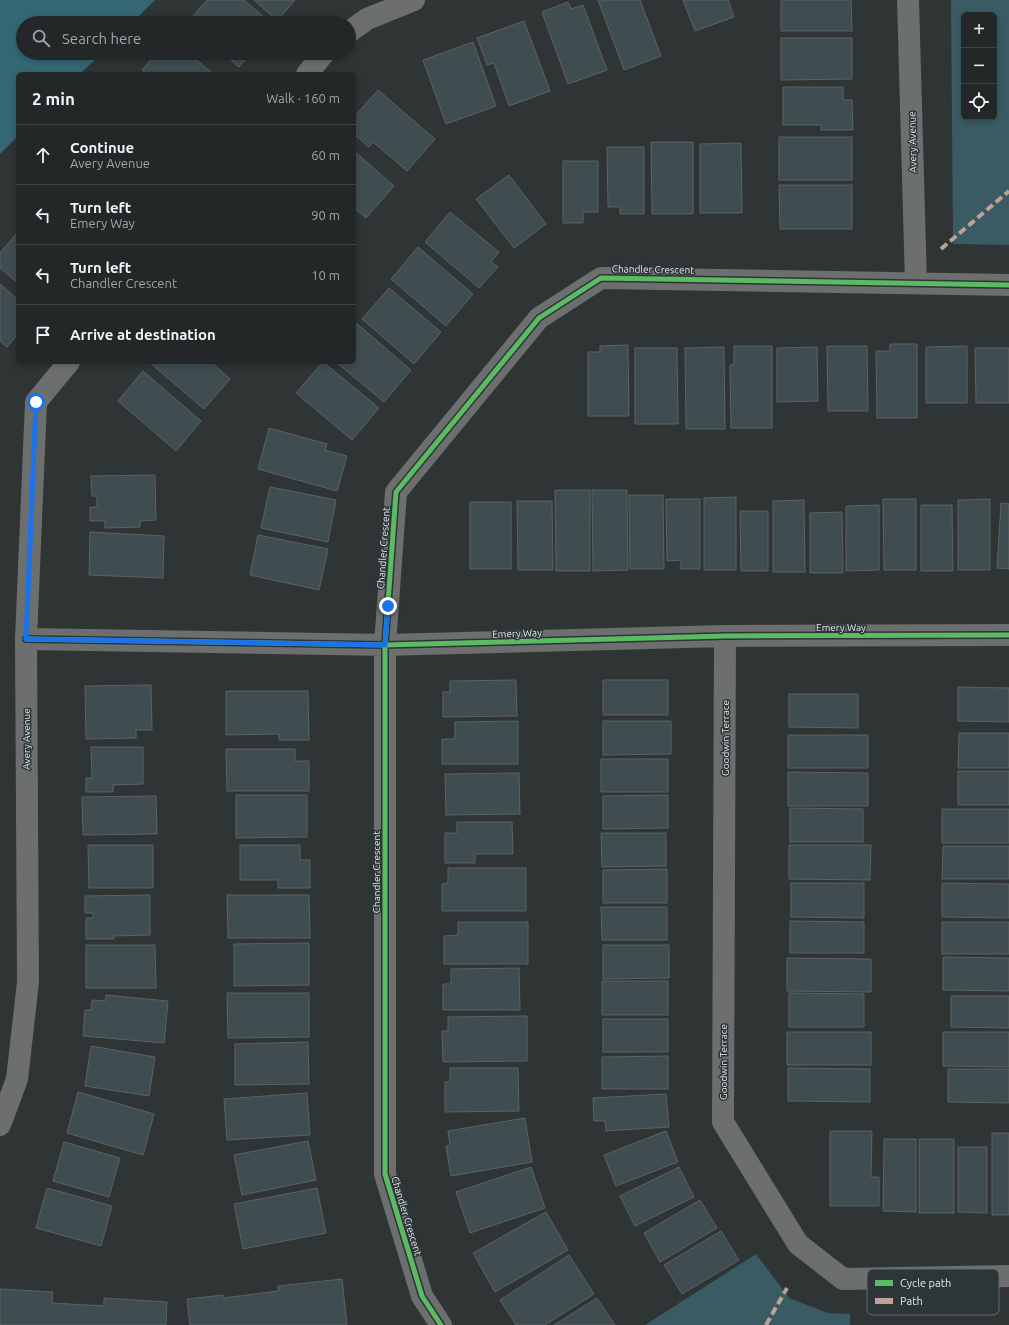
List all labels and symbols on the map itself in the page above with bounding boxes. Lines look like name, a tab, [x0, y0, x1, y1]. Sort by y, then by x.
street label: Avery Avenue	[906, 111, 919, 173]
street label: Chandler Crescent	[612, 263, 694, 276]
route start	[27, 393, 45, 411]
street label: Chandler Crescent	[375, 507, 392, 589]
route end	[379, 597, 397, 615]
street label: Emery Way	[816, 622, 866, 633]
street label: Emery Way	[492, 627, 542, 640]
street label: Goodwin Terrace	[720, 700, 731, 776]
street label: Avery Avenue	[21, 708, 32, 770]
street label: Chandler Crescent	[371, 831, 382, 913]
street label: Goodwin Terrace	[718, 1024, 729, 1100]
street label: Chandler Crescent	[389, 1175, 424, 1257]
legend	[867, 1269, 999, 1315]
text: Cycle path	[900, 1277, 951, 1289]
text: Path	[900, 1295, 923, 1307]

